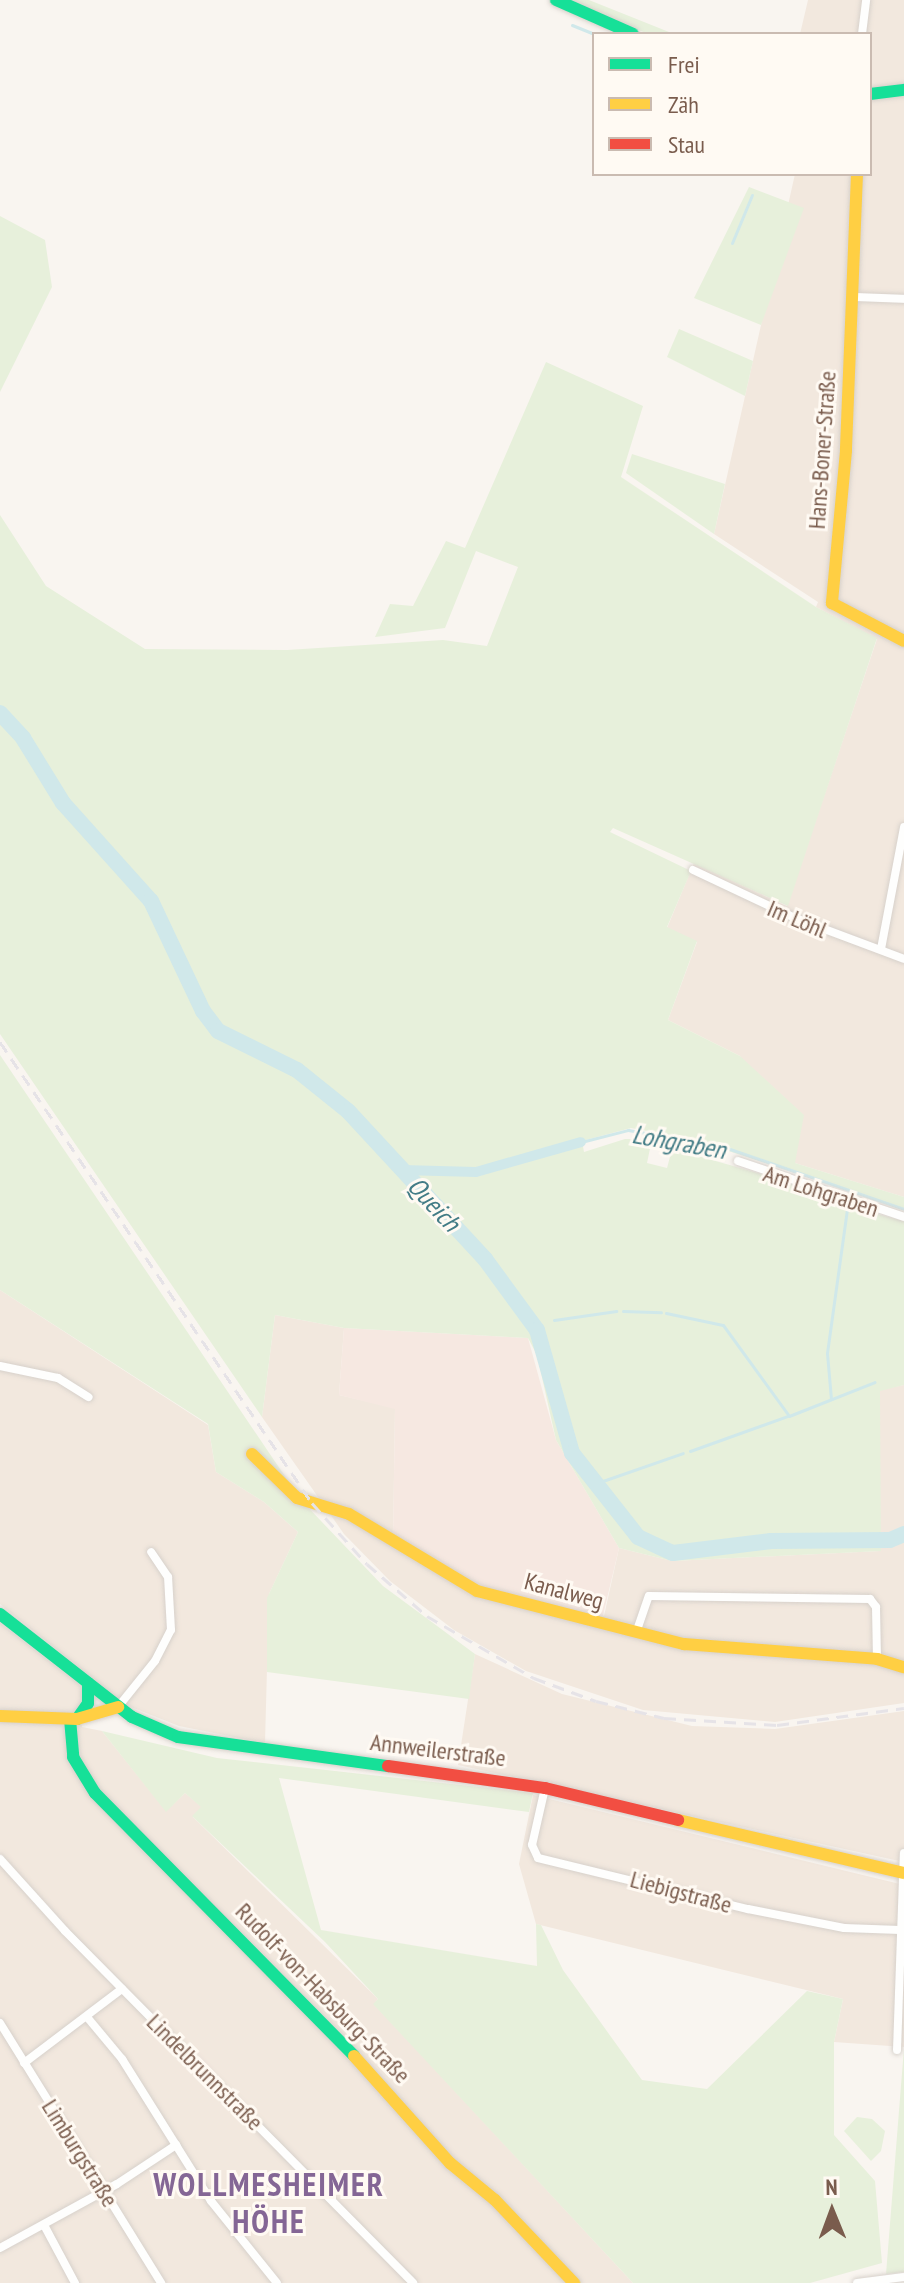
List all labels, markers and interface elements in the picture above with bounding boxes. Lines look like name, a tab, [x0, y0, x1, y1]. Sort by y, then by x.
legend	[592, 32, 872, 176]
text: Frei	[668, 49, 700, 80]
text: Zäh	[668, 89, 699, 120]
text: Stau	[668, 129, 705, 160]
street label: Hans-Boner-Straße	[802, 370, 842, 530]
street label: Im Löhl	[763, 894, 831, 944]
water label: Lohgraben	[630, 1118, 728, 1166]
street label: Am Lohgraben	[760, 1159, 882, 1223]
water label: Queich	[401, 1170, 467, 1238]
street label: Kanalweg	[521, 1567, 607, 1615]
street label: Annweilerstraße	[369, 1727, 507, 1773]
street label: Liebigstraße	[627, 1865, 735, 1919]
street label: Rudolf-von-Habsburg-Straße	[230, 1897, 416, 2089]
street label: Lindelbrunnstraße	[141, 2008, 269, 2136]
street label: Limburgstraße	[36, 2094, 124, 2212]
district label: WOLLMESHEIMER HÖHE	[153, 2166, 385, 2241]
north arrow	[792, 2171, 872, 2251]
text: N	[825, 2173, 838, 2201]

